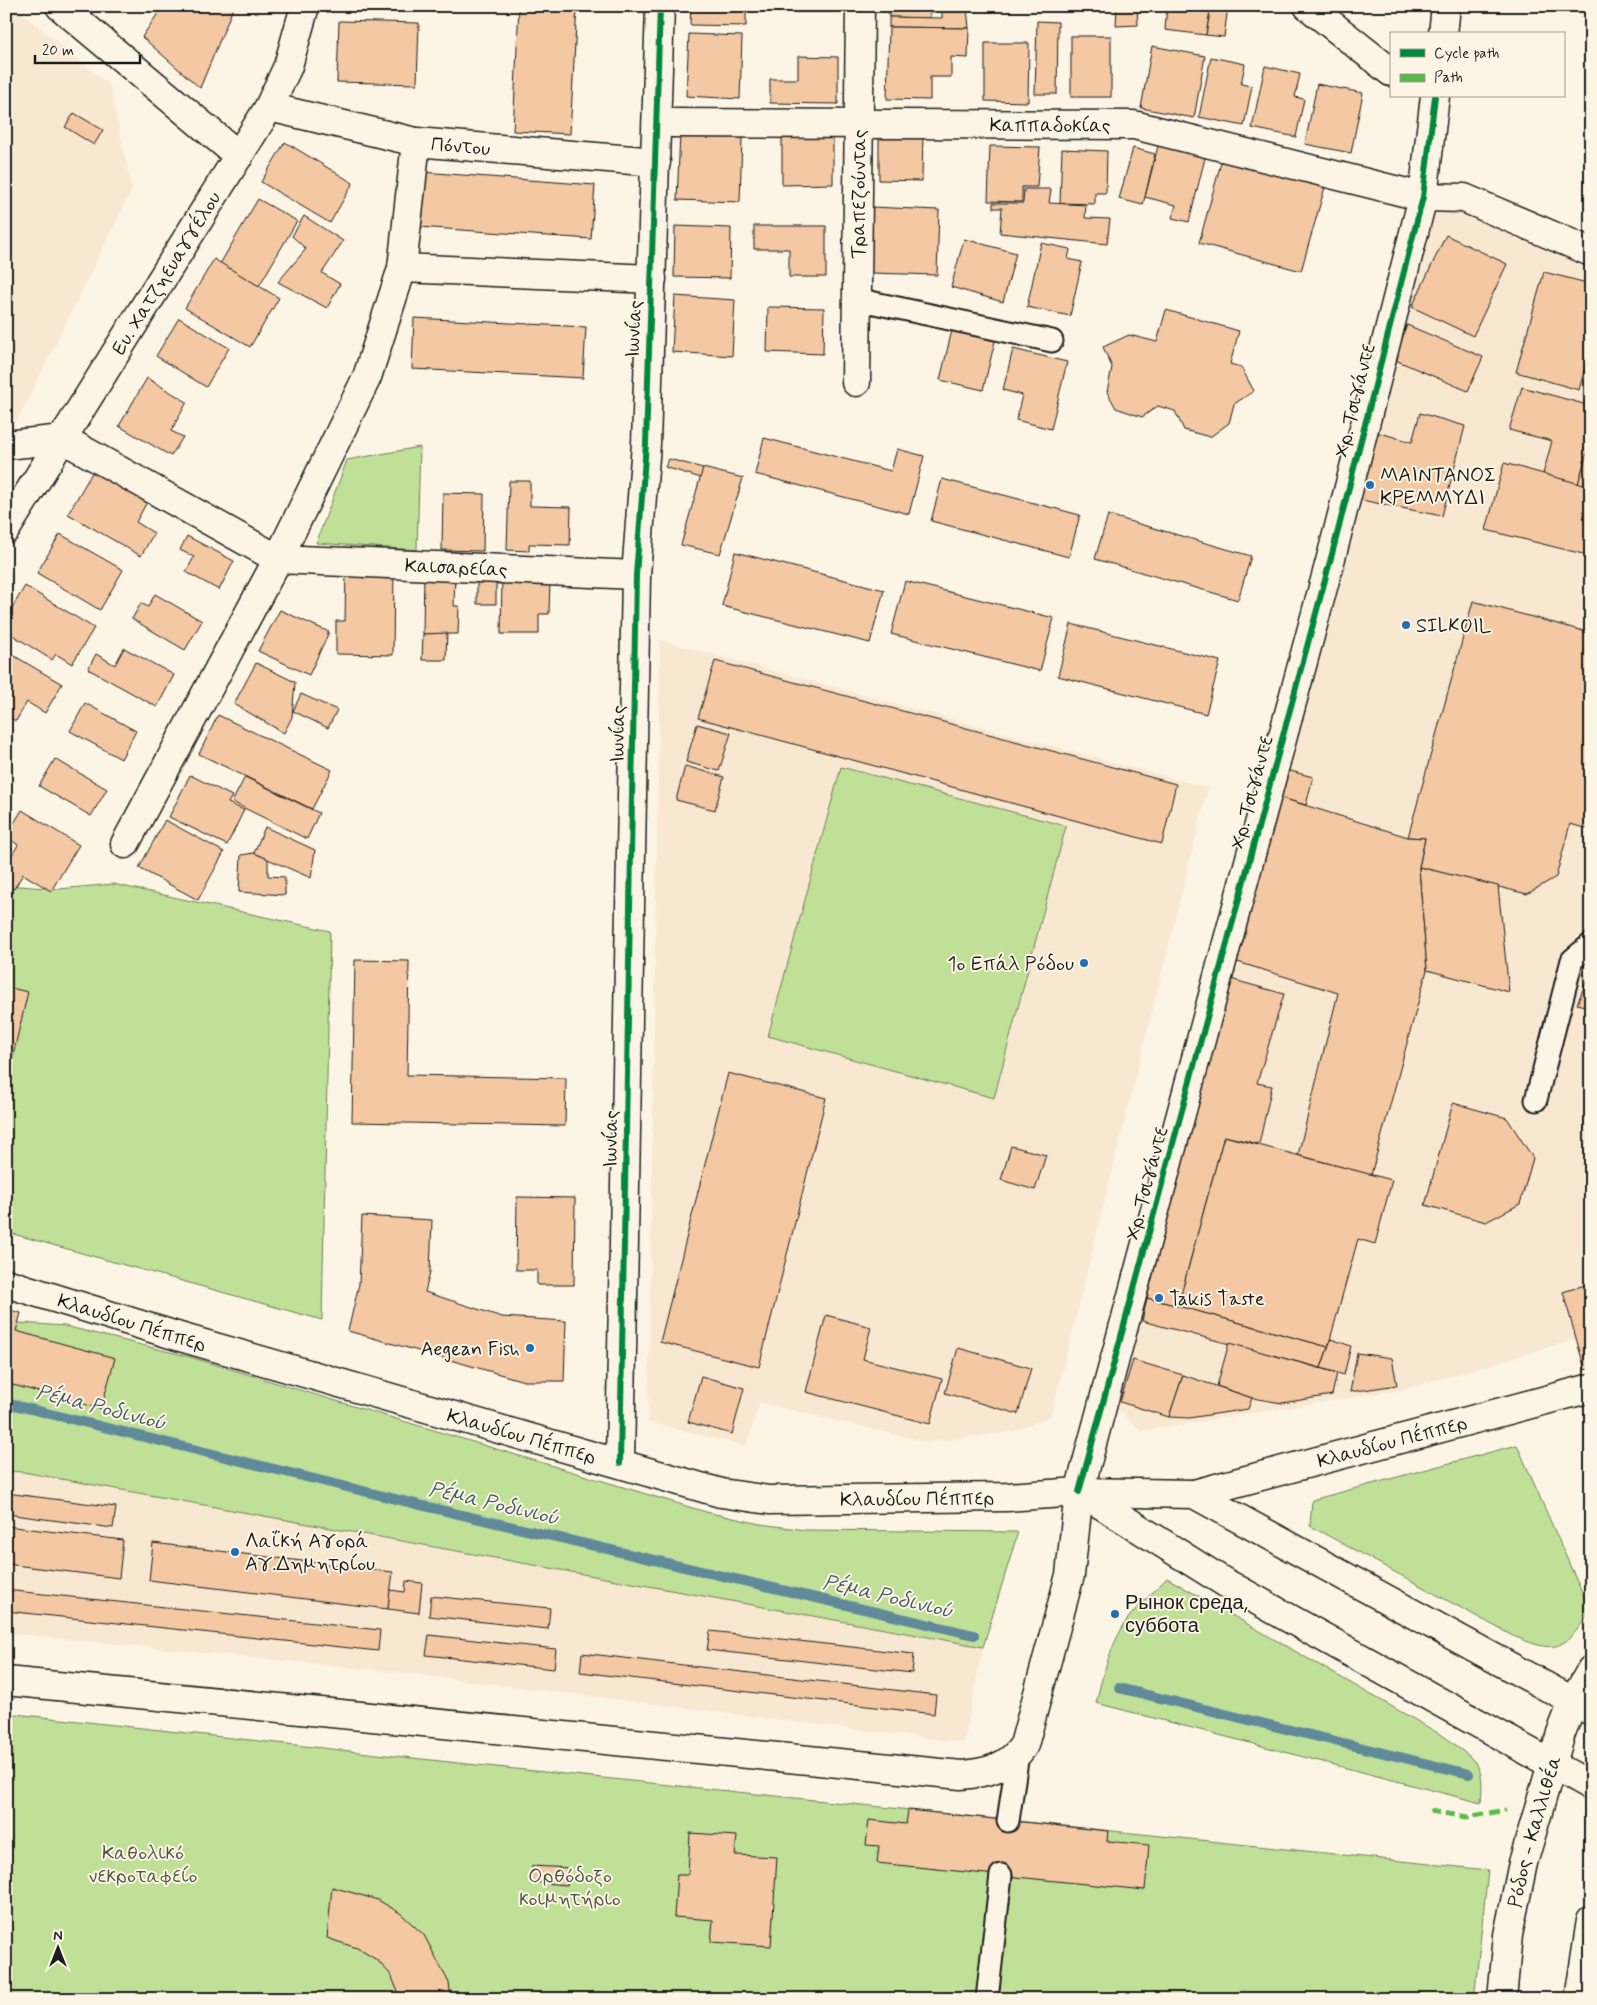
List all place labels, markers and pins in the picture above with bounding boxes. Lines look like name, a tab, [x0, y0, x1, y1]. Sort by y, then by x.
place label: ΜΑΙΝΤΑΝΟΣ ΚΡΕΜΜΥΔΙ	[1380, 462, 1496, 512]
marker: ΜΑΙΝΤΑΝΟΣ ΚΡΕΜΜΥΔΙ	[1364, 479, 1376, 491]
place label: SILKOIL	[1416, 613, 1492, 640]
marker: SILKOIL	[1400, 619, 1412, 631]
place label: 1ο Επάλ Ρόδου	[948, 951, 1074, 978]
marker: 1ο Επάλ Ρόδου	[1078, 957, 1090, 969]
place label: Takis Taste	[1169, 1286, 1265, 1313]
marker: Takis Taste	[1153, 1292, 1165, 1304]
place label: Aegean Fish	[420, 1336, 520, 1363]
marker: Aegean Fish	[524, 1342, 536, 1354]
place label: Λαΐκή Αγορά Αγ.Δημητρίου	[245, 1528, 375, 1578]
marker: Λαΐκή Αγορά Αγ.Δημητρίου	[229, 1546, 241, 1558]
place label: Рынок среда, суббота	[1125, 1590, 1248, 1640]
marker: Рынок среда, суббота	[1109, 1608, 1121, 1620]

